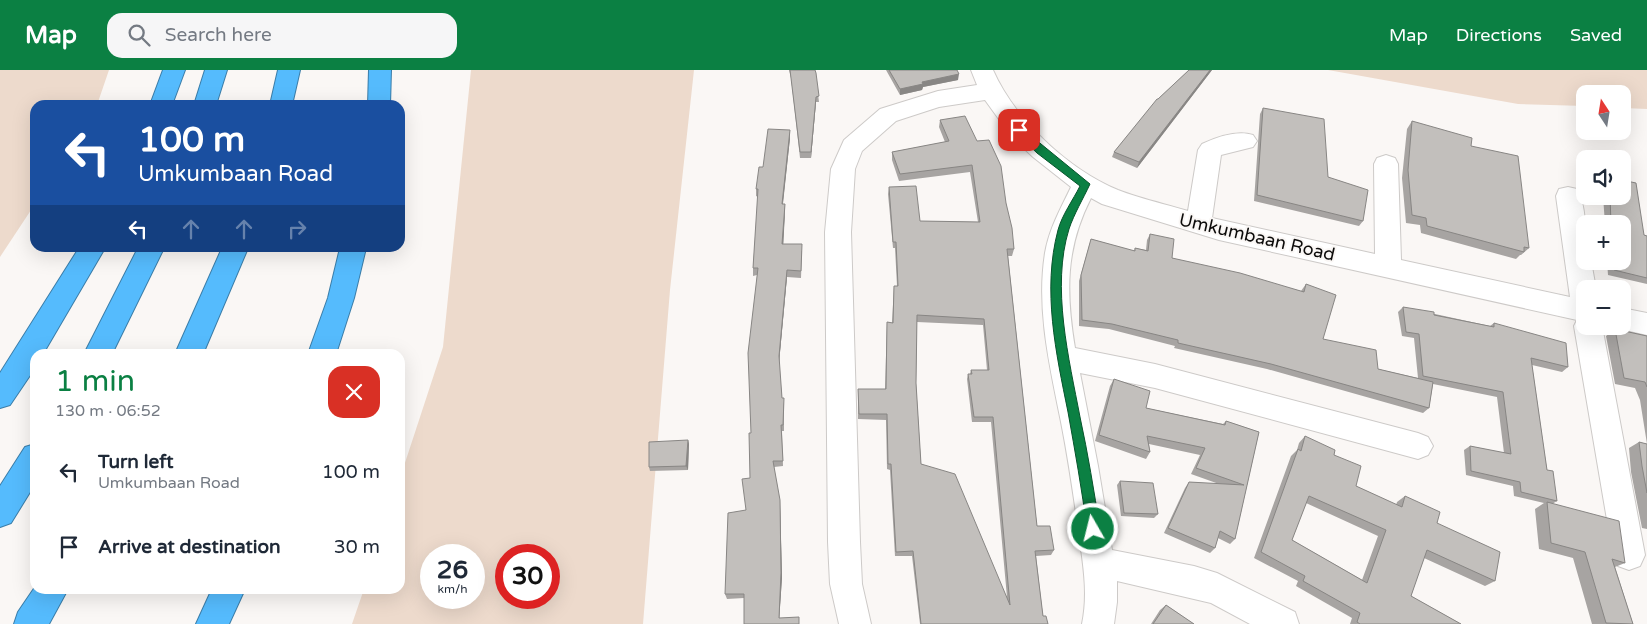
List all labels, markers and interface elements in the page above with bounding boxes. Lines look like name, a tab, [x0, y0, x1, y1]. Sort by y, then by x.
search box	[107, 13, 457, 58]
text: Map	[25, 21, 77, 50]
icon: search	[125, 21, 153, 49]
text: Search here	[165, 24, 272, 46]
text: Map	[1389, 24, 1428, 46]
text: Directions	[1456, 24, 1542, 46]
text: Saved	[1570, 24, 1622, 46]
north arrow	[1576, 85, 1631, 140]
map controls	[1576, 85, 1631, 335]
pin	[998, 109, 1040, 151]
icon: arrive	[1005, 116, 1033, 144]
text: 100 m	[138, 119, 245, 161]
icon: left	[55, 120, 120, 185]
button: sound	[1576, 150, 1631, 205]
text: Umkumbaan Road	[138, 161, 333, 187]
street label: Umkumbaan Road	[1177, 208, 1337, 266]
icon: left	[124, 215, 152, 243]
icon: ahead	[177, 215, 205, 243]
icon: ahead	[230, 215, 258, 243]
icon: right	[283, 215, 311, 243]
button: +	[1576, 215, 1631, 270]
button: −	[1576, 280, 1631, 335]
text: 1 min	[55, 363, 135, 400]
button: close	[328, 366, 380, 418]
text: 130 m · 06:52	[55, 401, 161, 421]
text: Turn left	[98, 451, 174, 473]
icon: left	[55, 458, 83, 486]
text: 100 m	[322, 461, 380, 483]
text: Umkumbaan Road	[98, 473, 240, 493]
position arrow	[1066, 502, 1118, 554]
icon: arrive	[55, 533, 83, 561]
text: Arrive at destination	[98, 536, 281, 558]
text: 30 m	[334, 536, 380, 558]
speed limit sign: 30	[495, 544, 560, 609]
text: 26	[437, 555, 468, 585]
text: km/h	[437, 582, 468, 596]

